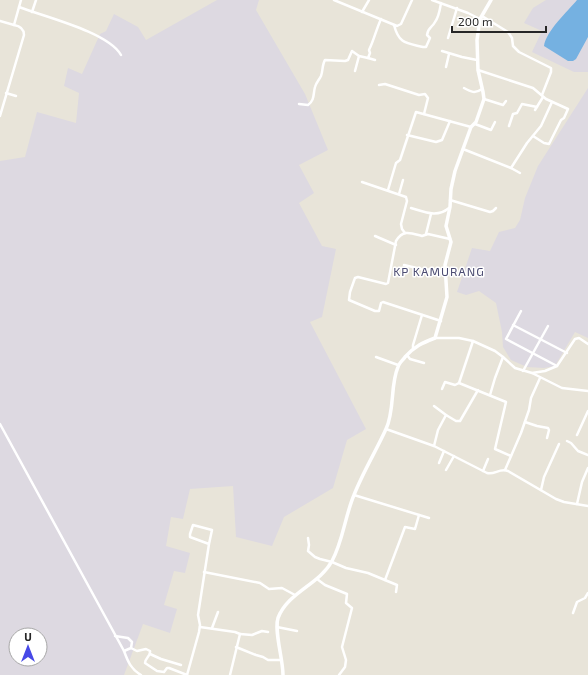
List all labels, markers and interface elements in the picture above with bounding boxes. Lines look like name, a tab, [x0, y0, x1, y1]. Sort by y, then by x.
scale bar	[452, 8, 546, 34]
text: 200 m	[458, 14, 492, 28]
district label: KP KAMURANG	[393, 264, 485, 278]
north arrow	[8, 627, 48, 667]
text: U	[24, 630, 32, 643]

